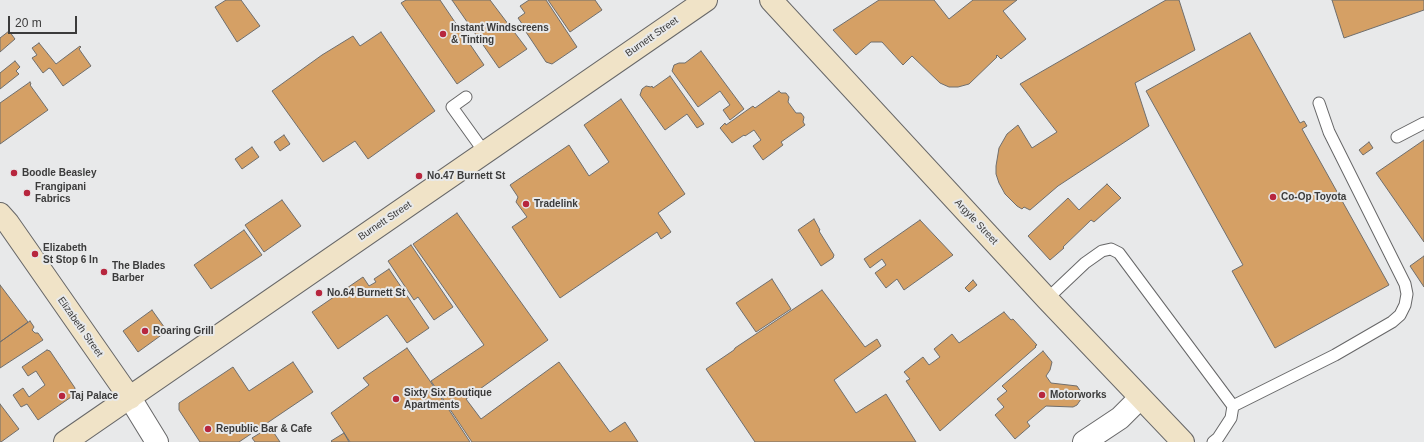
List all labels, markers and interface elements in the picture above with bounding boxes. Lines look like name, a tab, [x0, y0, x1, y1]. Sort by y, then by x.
scale bar	[10, 8, 79, 34]
street label: Burnett Street	[623, 14, 681, 60]
text: 20 m	[15, 16, 42, 30]
place label: Instant Windscreens & Tinting	[451, 22, 549, 46]
marker: Instant Windscreens & Tinting	[438, 29, 448, 39]
place label: Boodle Beasley	[22, 167, 96, 179]
marker: Boodle Beasley	[9, 168, 19, 178]
place label: No.47 Burnett St	[427, 170, 505, 182]
marker: No.47 Burnett St	[414, 171, 424, 181]
place label: Frangipani Fabrics	[35, 181, 86, 204]
marker: Frangipani Fabrics	[22, 188, 32, 198]
place label: Co-Op Toyota	[1281, 191, 1346, 203]
marker: Co-Op Toyota	[1268, 192, 1278, 202]
street label: Argyle Street	[952, 197, 1000, 247]
place label: Tradelink	[534, 198, 578, 210]
street label: Burnett Street	[356, 199, 414, 243]
marker: Tradelink	[521, 199, 531, 209]
place label: Elizabeth St Stop 6 In	[43, 242, 98, 266]
marker: Elizabeth St Stop 6 In	[30, 249, 40, 259]
place label: The Blades Barber	[112, 260, 165, 284]
marker: The Blades Barber	[99, 267, 109, 277]
place label: No.64 Burnett St	[327, 287, 405, 299]
marker: No.64 Burnett St	[314, 288, 324, 298]
street label: Elizabeth Street	[55, 295, 105, 359]
place label: Roaring Grill	[153, 325, 214, 337]
marker: Roaring Grill	[140, 326, 150, 336]
place label: Sixty Six Boutique Apartments	[404, 387, 492, 410]
place label: Motorworks	[1050, 389, 1107, 401]
place label: Taj Palace	[70, 390, 118, 402]
marker: Motorworks	[1037, 390, 1047, 400]
marker: Taj Palace	[57, 391, 67, 401]
marker: Sixty Six Boutique Apartments	[391, 394, 401, 404]
place label: Republic Bar & Cafe	[216, 423, 312, 435]
marker: Republic Bar & Cafe	[203, 424, 213, 434]

